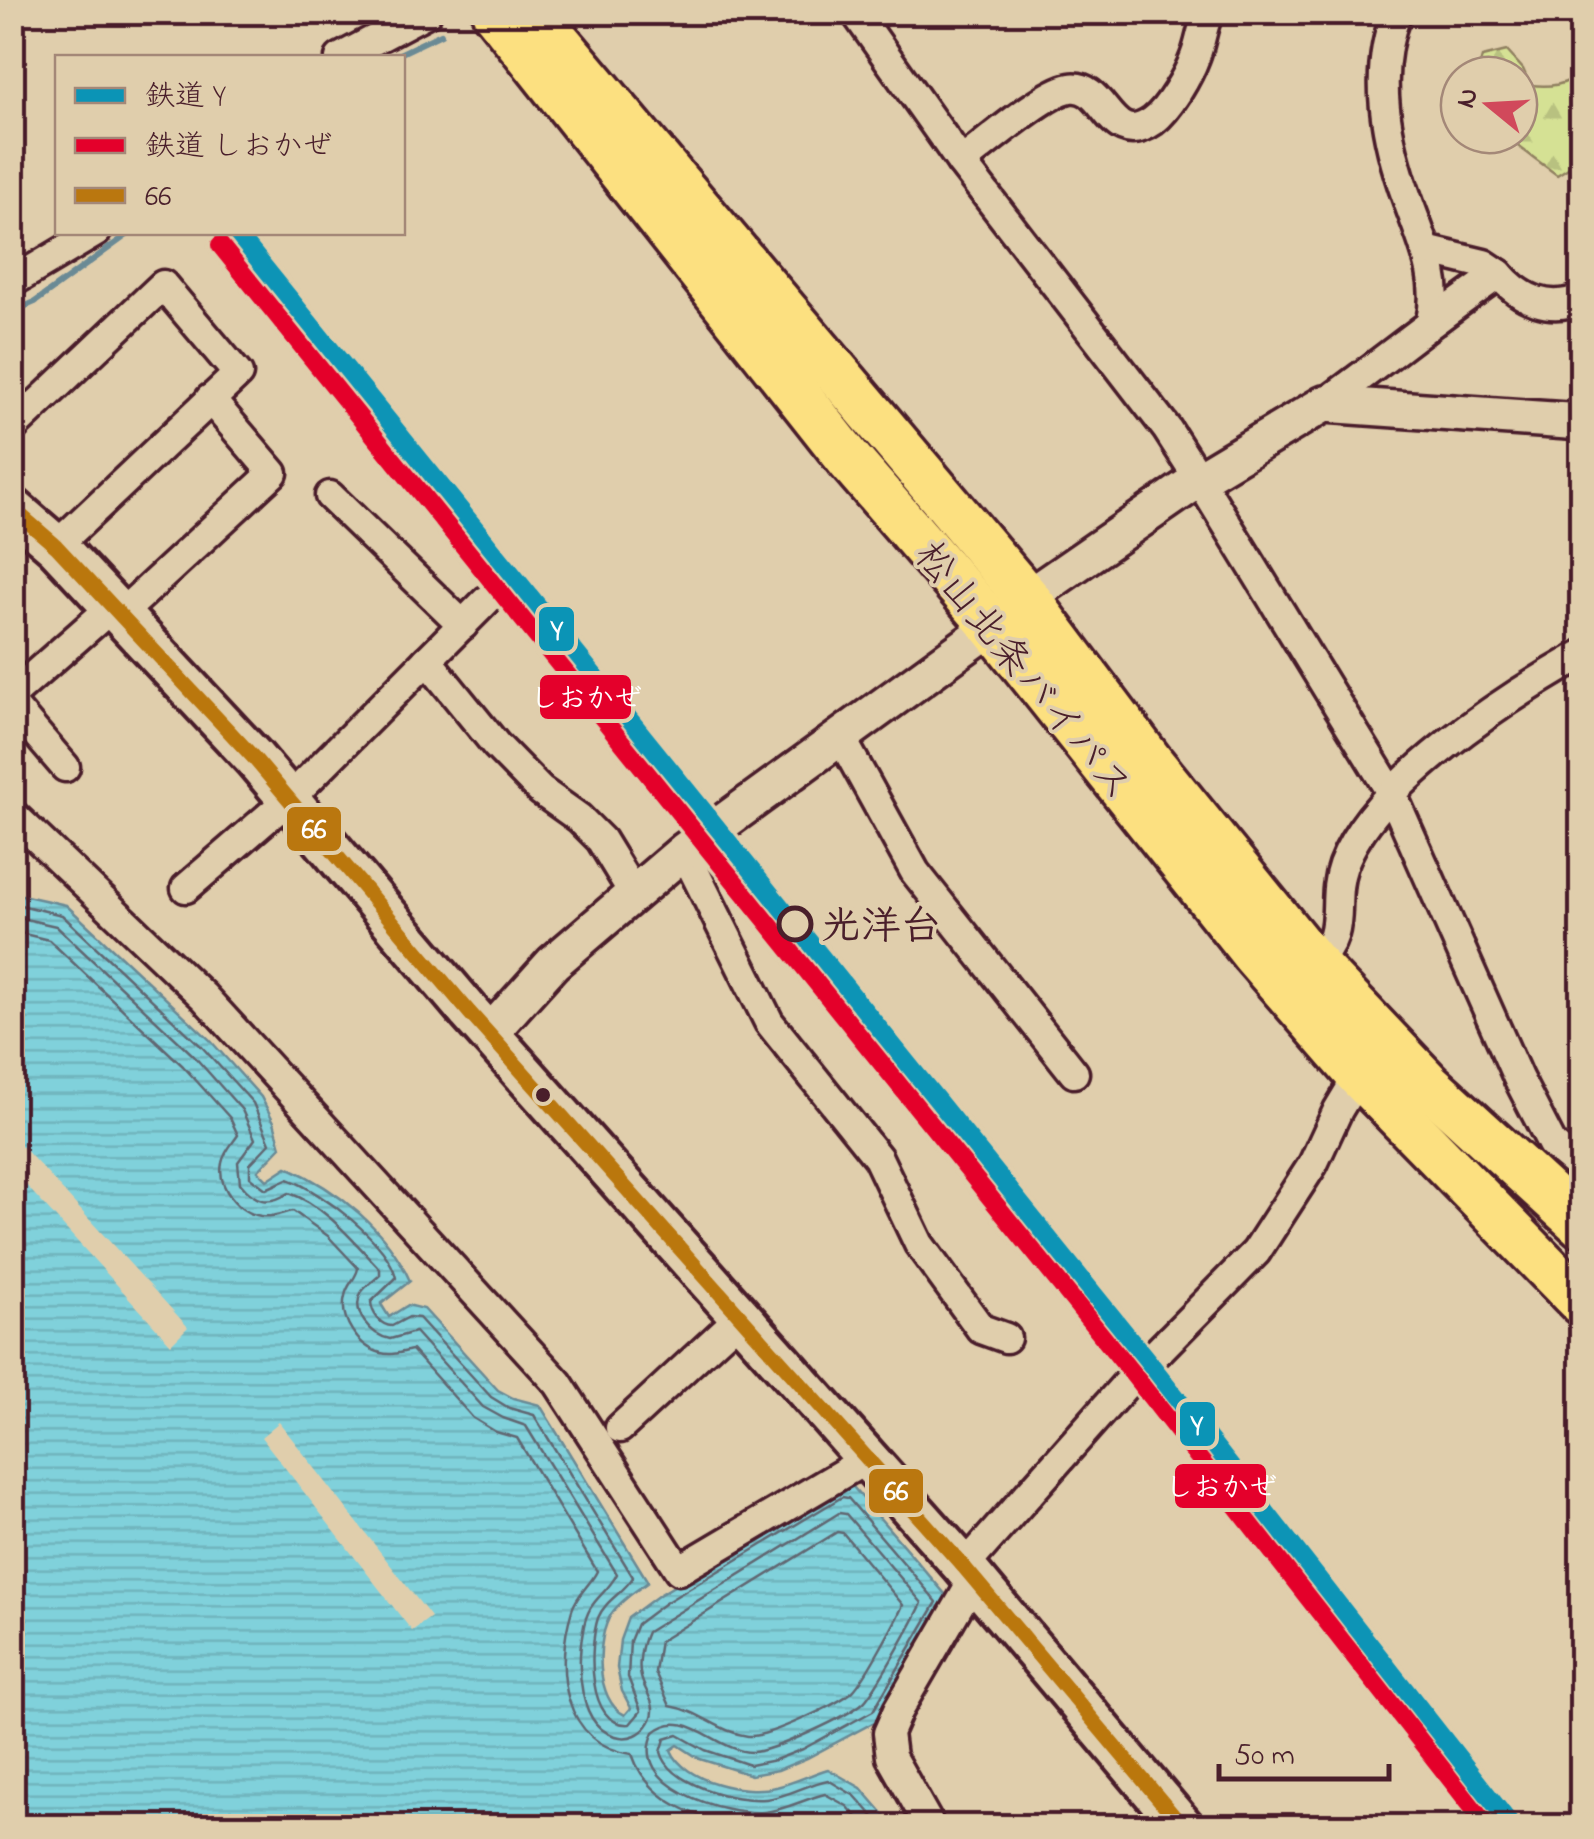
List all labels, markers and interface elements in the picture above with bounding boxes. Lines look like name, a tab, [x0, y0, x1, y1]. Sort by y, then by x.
legend	[55, 55, 405, 235]
north arrow	[1439, 55, 1539, 155]
text: 鉄道 Y	[145, 76, 226, 120]
text: N	[1446, 83, 1491, 114]
text: 鉄道 しおかぜ	[145, 126, 333, 170]
text: 66	[145, 176, 171, 220]
street label: 松山北条バイパス	[898, 530, 1145, 815]
line badge: Y	[537, 605, 576, 653]
text: Y	[550, 612, 565, 653]
line badge: しおかぜ	[538, 673, 633, 721]
text: しおかぜ	[530, 680, 642, 721]
line badge: 66	[285, 805, 343, 853]
text: 66	[302, 811, 327, 852]
place label: 光洋台	[821, 899, 941, 958]
marker: 光洋台	[778, 907, 812, 941]
unlabelled marker	[533, 1085, 553, 1105]
line badge: Y	[1178, 1400, 1217, 1448]
text: Y	[1190, 1407, 1205, 1448]
line badge: しおかぜ	[1173, 1462, 1268, 1510]
line badge: 66	[867, 1467, 925, 1515]
text: しおかぜ	[1165, 1469, 1277, 1510]
text: 66	[884, 1473, 909, 1514]
scale bar	[1219, 1719, 1389, 1781]
text: 50 m	[1234, 1735, 1295, 1779]

